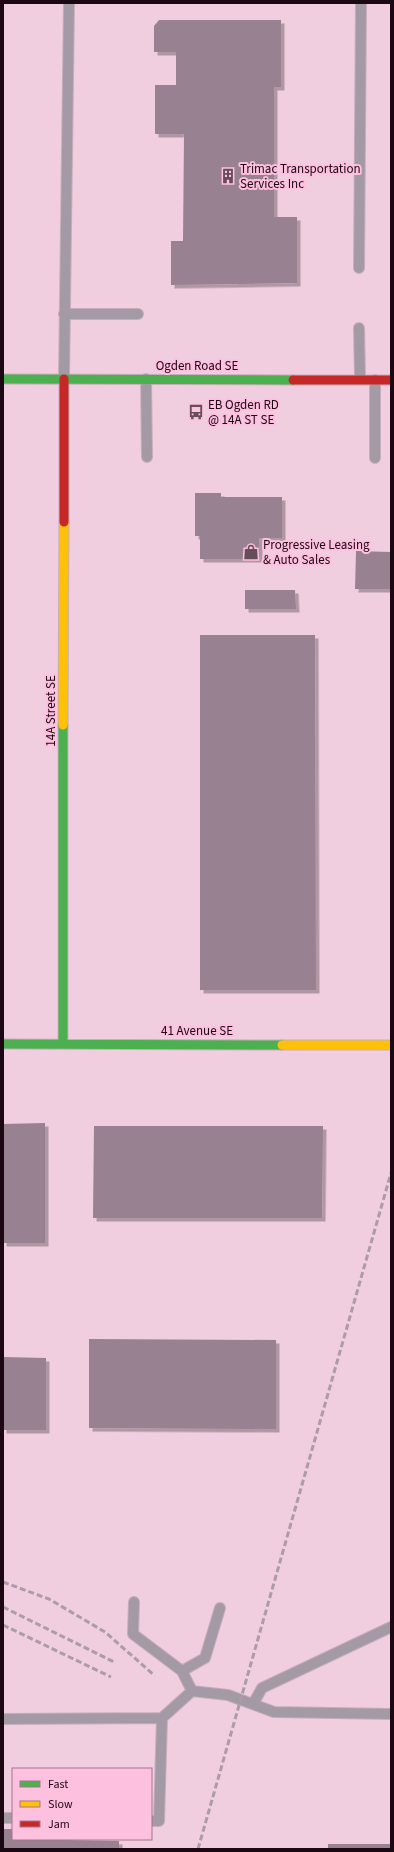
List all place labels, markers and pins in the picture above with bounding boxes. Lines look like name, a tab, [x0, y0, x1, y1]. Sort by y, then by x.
place label: Trimac Transportation Services Inc	[240, 160, 361, 193]
building icon: Trimac Transportation Services Inc	[219, 167, 237, 185]
place label: EB Ogden RD @ 14A ST SE	[208, 396, 279, 429]
bus stop icon: EB Ogden RD @ 14A ST SE	[187, 403, 205, 421]
place label: Progressive Leasing & Auto Sales	[263, 536, 370, 569]
shop icon: Progressive Leasing & Auto Sales	[242, 543, 260, 561]

